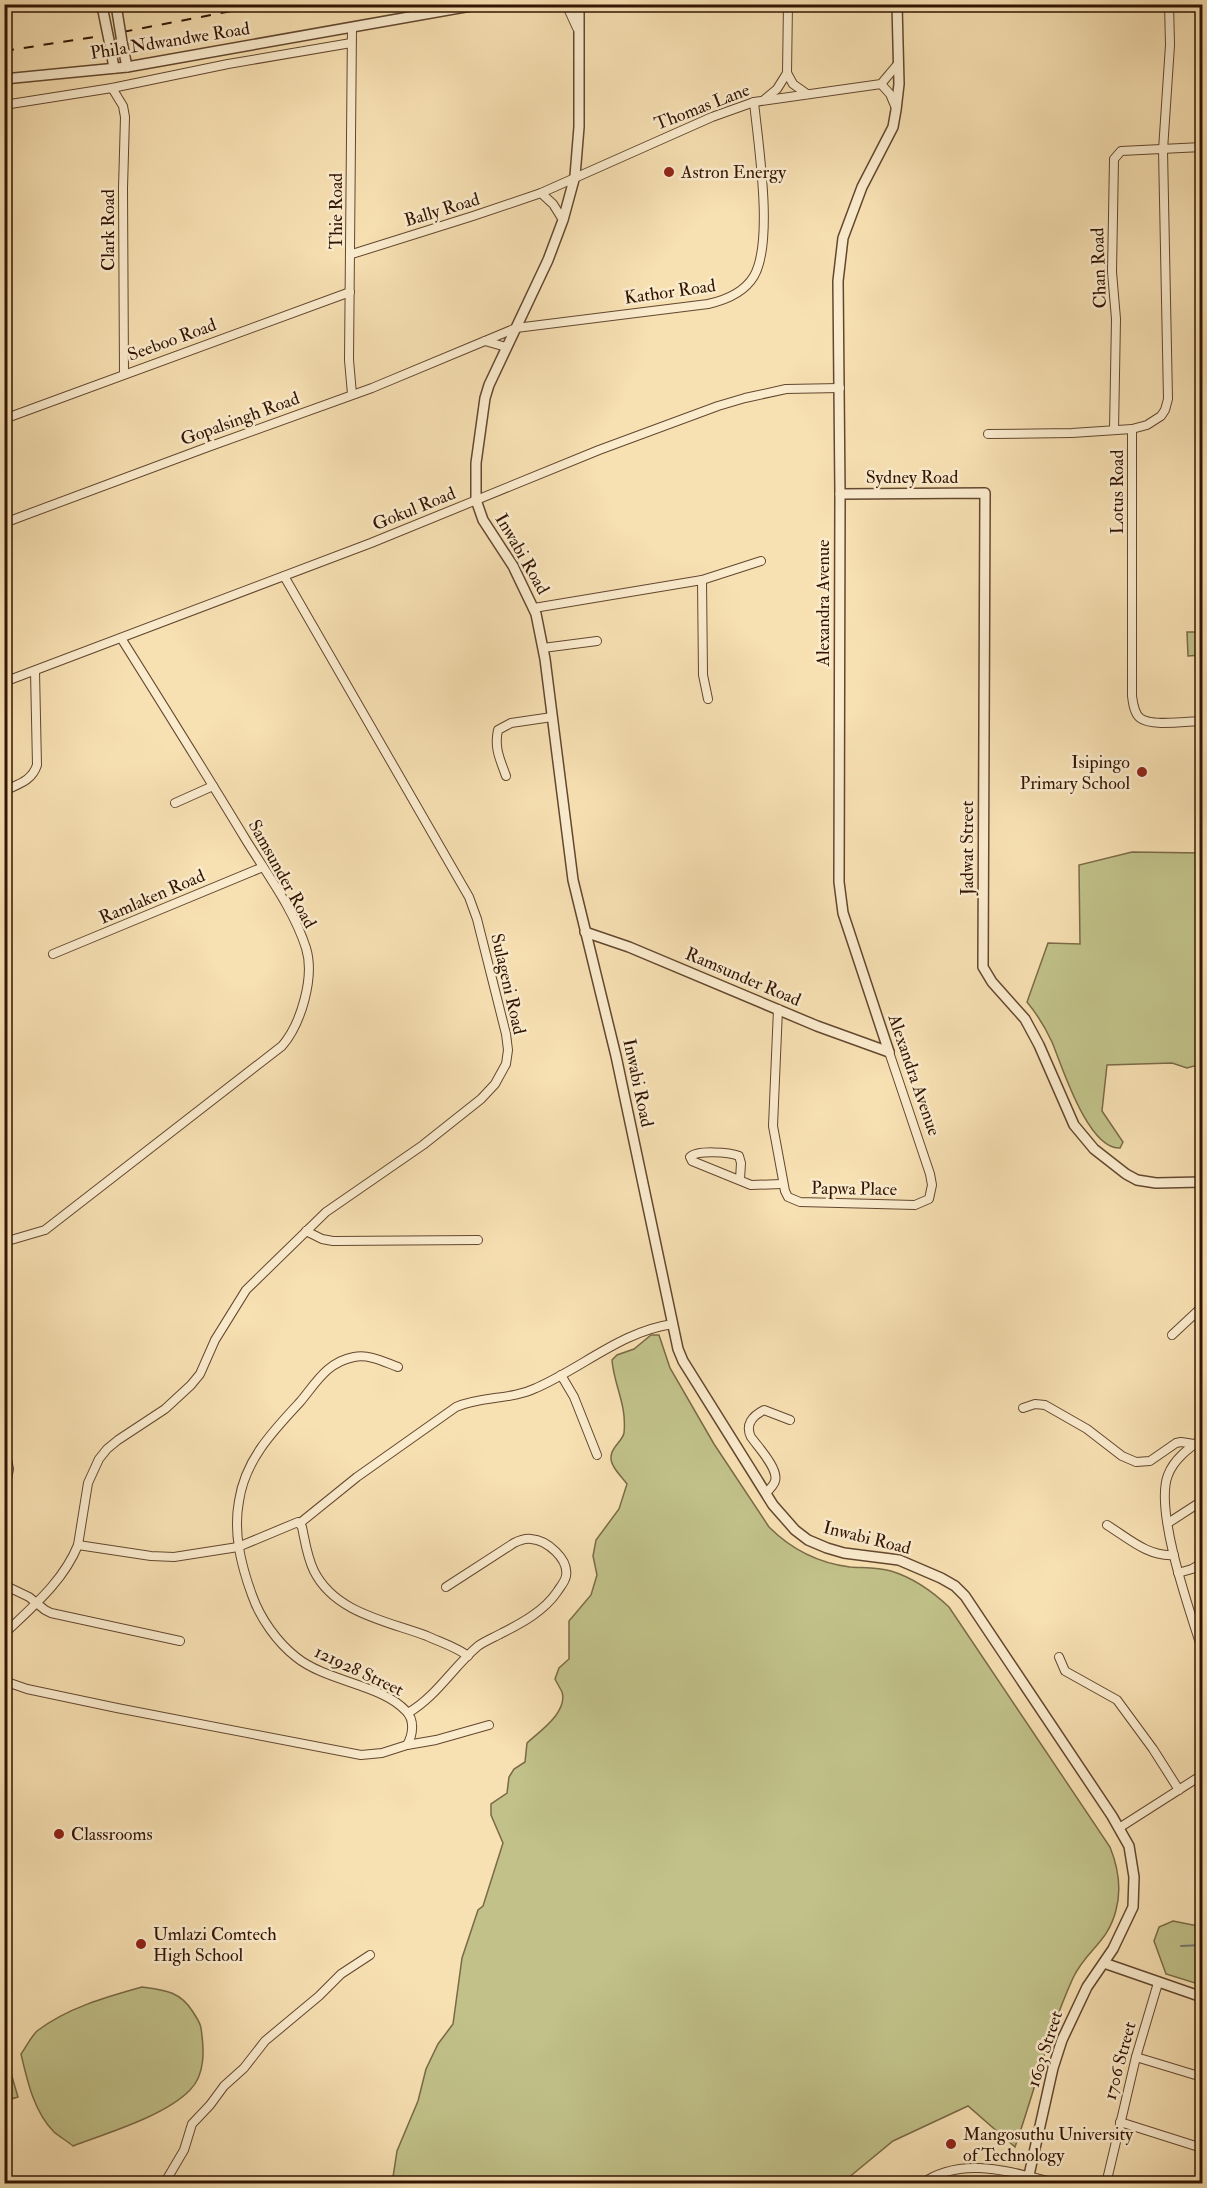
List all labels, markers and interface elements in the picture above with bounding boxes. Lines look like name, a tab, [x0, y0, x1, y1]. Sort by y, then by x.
street label: Phila Ndwandwe Road	[88, 17, 252, 65]
street label: Thomas Lane	[651, 78, 753, 136]
place label: Astron Energy	[680, 161, 787, 184]
marker: Astron Energy	[662, 165, 676, 179]
street label: Thie Road	[325, 173, 348, 249]
street label: Bally Road	[401, 188, 483, 232]
street label: Clark Road	[97, 189, 120, 271]
street label: Chan Road	[1086, 227, 1112, 309]
street label: Kathor Road	[623, 274, 717, 310]
street label: Seeboo Road	[125, 313, 220, 367]
street label: Gopalsingh Road	[177, 387, 303, 451]
street label: Lotus Road	[1106, 450, 1129, 534]
street label: Sydney Road	[866, 466, 958, 489]
street label: Gokul Road	[369, 482, 459, 536]
street label: Inwabi Road	[490, 509, 554, 599]
street label: Alexandra Avenue	[812, 539, 835, 667]
place label: Isipingo Primary School	[1020, 751, 1130, 795]
marker: Isipingo Primary School	[1135, 765, 1149, 779]
street label: Jadwat Street	[956, 801, 979, 896]
street label: Samsunder Road	[243, 816, 321, 932]
street label: Ramlaken Road	[96, 864, 209, 930]
street label: Sulageni Road	[485, 931, 531, 1037]
street label: Ramsunder Road	[682, 942, 804, 1012]
street label: Alexandra Avenue	[882, 1010, 946, 1139]
street label: Inwabi Road	[617, 1037, 659, 1129]
street label: Papwa Place	[811, 1177, 898, 1201]
street label: Inwabi Road	[821, 1516, 913, 1560]
street label: 121928 Street	[311, 1640, 407, 1702]
place label: Classrooms	[71, 1823, 153, 1846]
marker: Classrooms	[52, 1827, 66, 1841]
place label: Umlazi Comtech High School	[153, 1923, 277, 1967]
marker: Umlazi Comtech High School	[134, 1937, 148, 1951]
street label: 1603 Street	[1022, 2008, 1068, 2090]
street label: 1706 Street	[1099, 2019, 1142, 2103]
place label: Mangosuthu University of Technology	[963, 2123, 1134, 2167]
marker: Mangosuthu University of Technology	[944, 2137, 958, 2151]

